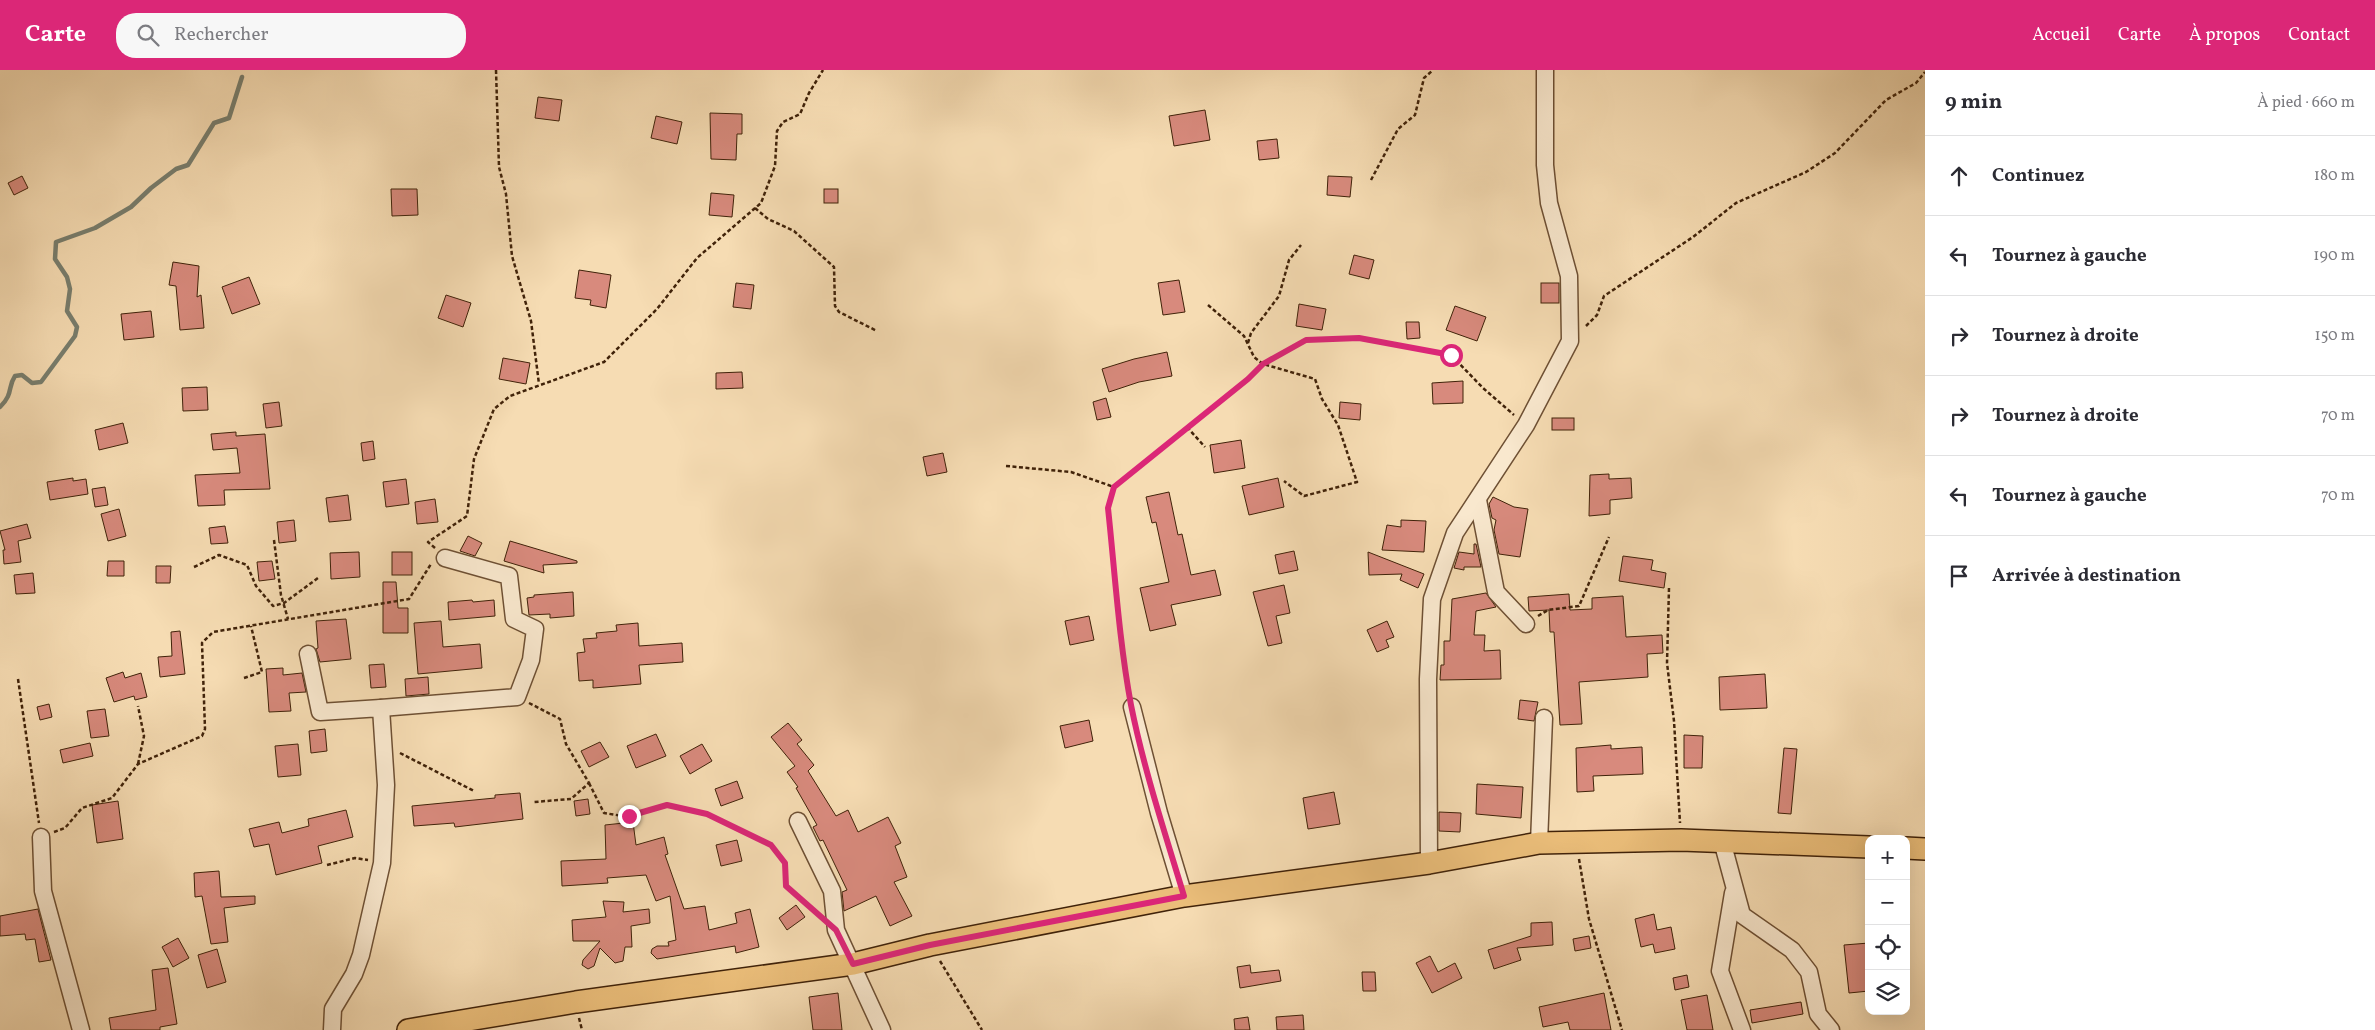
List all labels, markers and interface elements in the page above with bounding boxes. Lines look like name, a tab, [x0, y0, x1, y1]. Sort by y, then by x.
search box	[116, 13, 466, 58]
text: Carte	[25, 18, 86, 52]
icon: search	[134, 21, 162, 49]
text: Rechercher	[174, 22, 268, 48]
text: Accueil	[2032, 23, 2090, 48]
text: Carte	[2118, 23, 2161, 48]
text: À propos	[2189, 23, 2260, 48]
text: Contact	[2288, 23, 2350, 48]
text: 9 min	[1945, 88, 2002, 117]
text: À pied · 660 m	[2257, 92, 2355, 114]
icon: ahead	[1945, 162, 1973, 190]
text: Continuez	[1992, 163, 2084, 189]
text: 180 m	[2314, 165, 2355, 187]
icon: left	[1945, 242, 1973, 270]
text: Tournez à gauche	[1992, 243, 2147, 269]
text: 190 m	[2313, 245, 2355, 267]
icon: right	[1945, 322, 1973, 350]
text: Tournez à droite	[1992, 323, 2139, 349]
text: 150 m	[2314, 325, 2355, 347]
route start	[1440, 344, 1463, 367]
icon: right	[1945, 402, 1973, 430]
text: Tournez à droite	[1992, 403, 2139, 429]
text: 70 m	[2321, 405, 2355, 427]
icon: left	[1945, 482, 1973, 510]
text: Tournez à gauche	[1992, 483, 2147, 509]
text: 70 m	[2321, 485, 2355, 507]
icon: arrive	[1945, 562, 1973, 590]
text: Arrivée à destination	[1992, 563, 2181, 589]
route end	[618, 805, 641, 828]
map controls	[1865, 835, 1910, 1015]
button: +	[1865, 835, 1910, 880]
button: −	[1865, 880, 1910, 925]
button: locate	[1865, 925, 1910, 970]
button: layers	[1865, 970, 1910, 1015]

